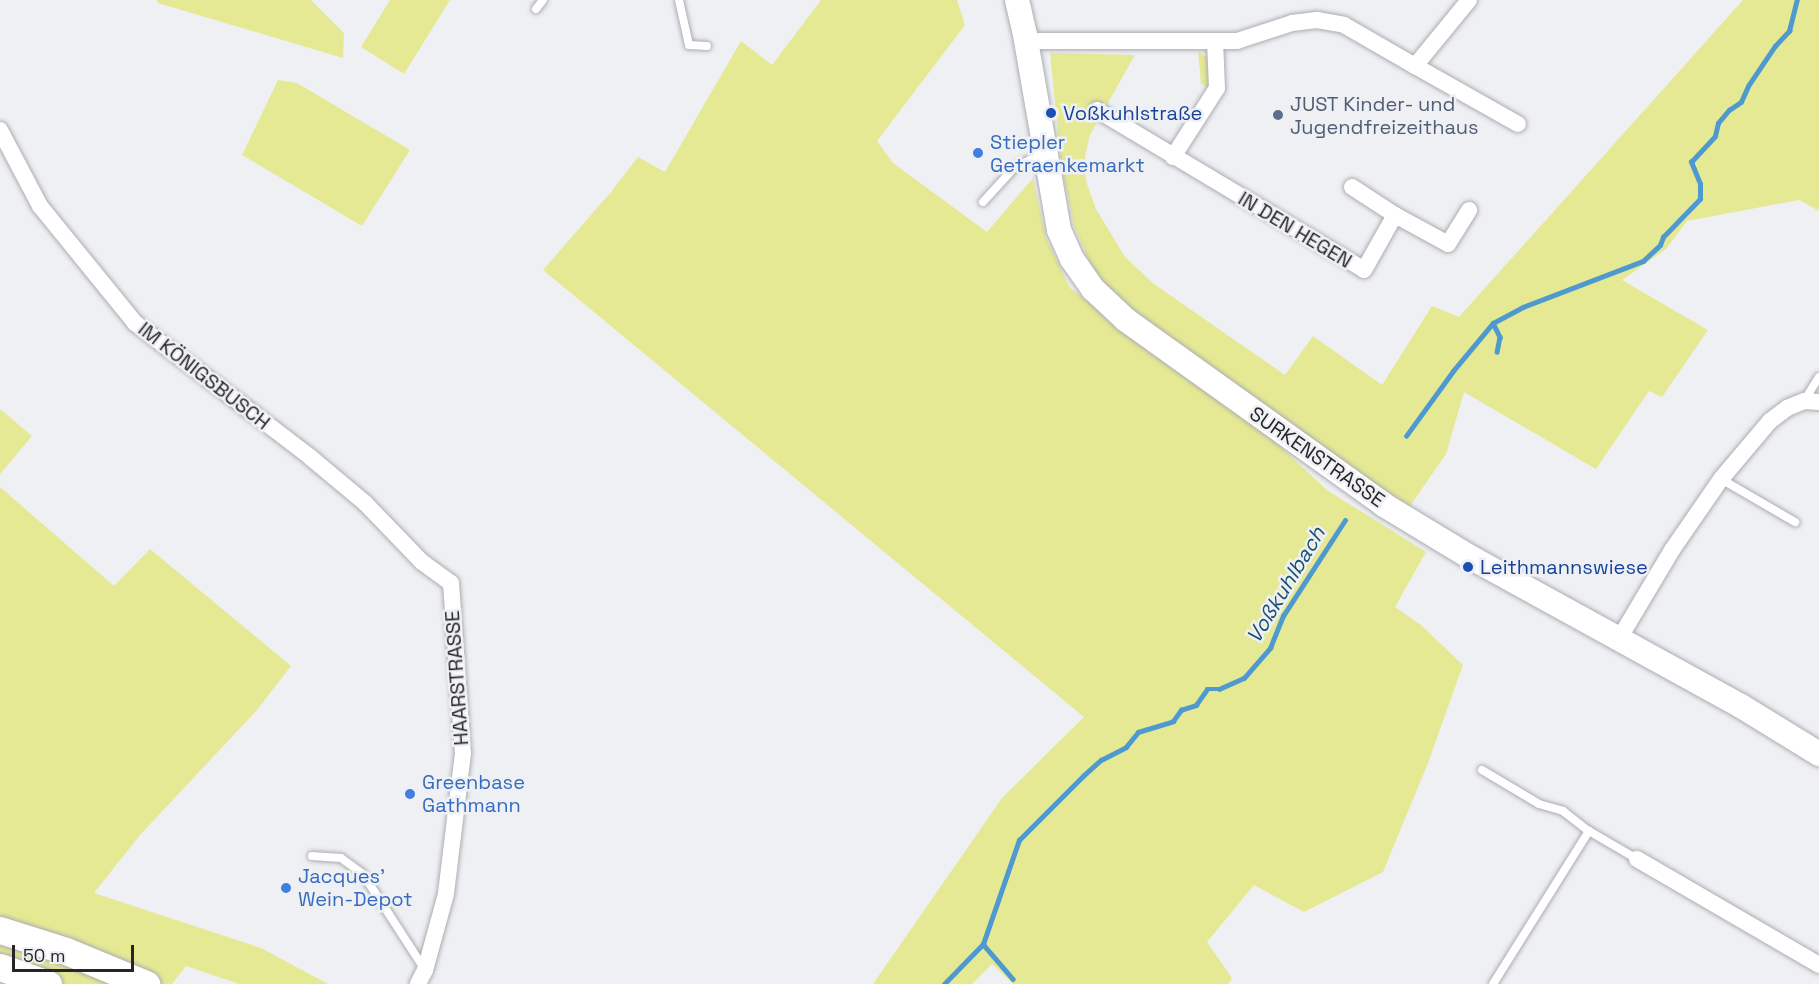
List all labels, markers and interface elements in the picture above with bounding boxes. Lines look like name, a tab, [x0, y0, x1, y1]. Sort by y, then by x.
place label: JUST Kinder- und Jugendfreizeithaus	[1290, 92, 1478, 139]
place label: Voßkuhlstraße	[1063, 101, 1202, 125]
marker: Voßkuhlstraße	[1044, 106, 1058, 120]
marker: JUST Kinder- und Jugendfreizeithaus	[1271, 108, 1285, 122]
place label: Stiepler Getraenkemarkt	[990, 130, 1145, 177]
marker: Stiepler Getraenkemarkt	[971, 146, 985, 160]
street label: IN DEN HEGEN	[1234, 187, 1356, 273]
street label: IM KÖNIGSBUSCH	[133, 317, 275, 435]
street label: SURKENSTRASSE	[1245, 401, 1389, 513]
water label: Voßkuhlbach	[1241, 522, 1331, 648]
place label: Leithmannswiese	[1480, 555, 1648, 579]
marker: Leithmannswiese	[1461, 560, 1475, 574]
street label: HAARSTRASSE	[440, 610, 474, 746]
place label: Greenbase Gathmann	[422, 771, 525, 818]
marker: Greenbase Gathmann	[403, 787, 417, 801]
place label: Jacques’ Wein-Depot	[298, 864, 412, 911]
marker: Jacques’ Wein-Depot	[279, 881, 293, 895]
scale bar	[15, 933, 136, 971]
text: 50 m	[23, 944, 65, 967]

